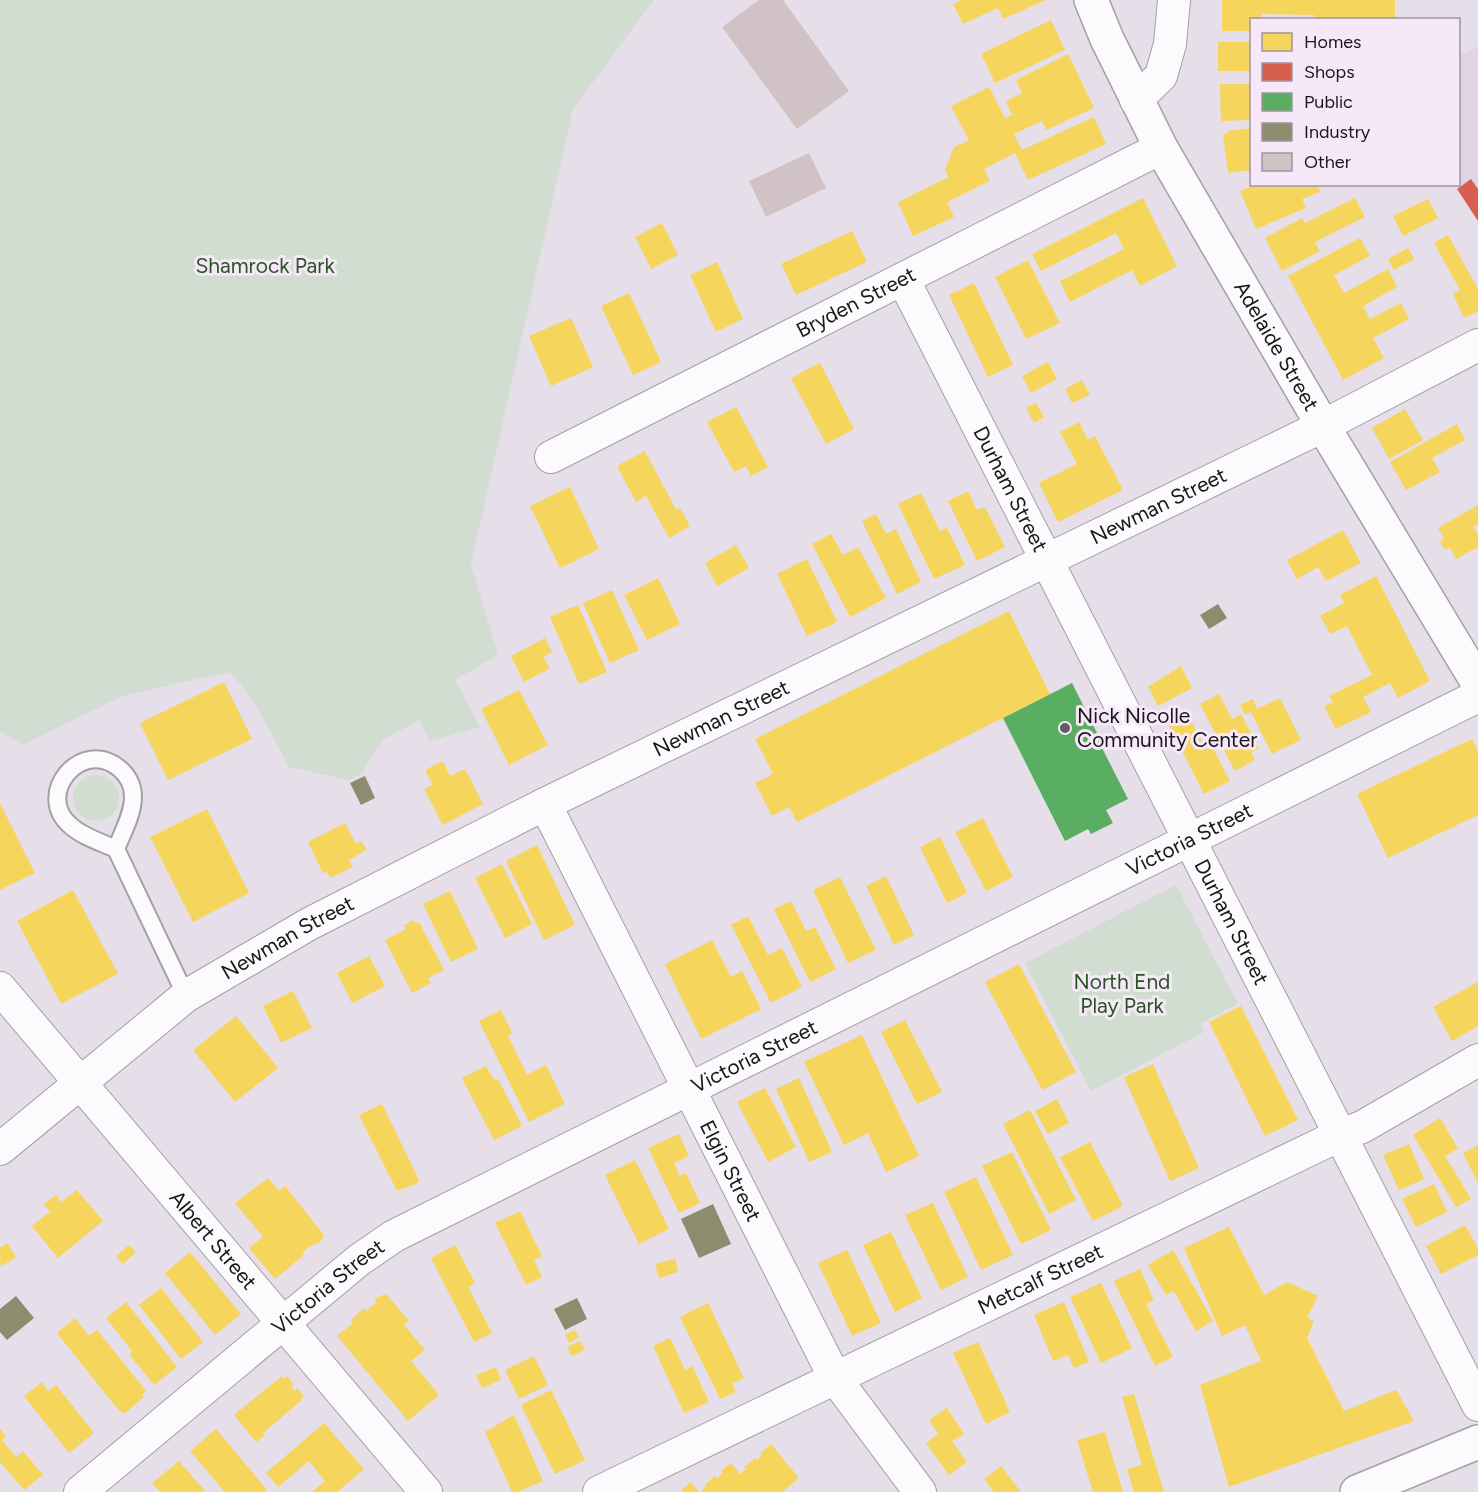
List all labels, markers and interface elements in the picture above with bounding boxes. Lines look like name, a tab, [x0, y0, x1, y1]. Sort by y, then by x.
legend	[1250, 18, 1460, 186]
text: Homes	[1304, 31, 1362, 53]
text: Shops	[1304, 61, 1355, 83]
text: Public	[1304, 91, 1353, 113]
text: Industry	[1304, 121, 1371, 143]
text: Other	[1304, 151, 1351, 173]
park label: Shamrock Park	[195, 253, 335, 278]
street label: Bryden Street	[792, 261, 920, 343]
street label: Adelaide Street	[1229, 276, 1324, 415]
street label: Durham Street	[968, 422, 1053, 556]
street label: Newman Street	[1086, 462, 1230, 549]
street label: Newman Street	[649, 674, 793, 762]
place label: Nick Nicolle Community Center	[1077, 703, 1257, 752]
marker: Nick Nicolle Community Center	[1058, 721, 1072, 735]
street label: Victoria Street	[1122, 797, 1256, 881]
street label: Durham Street	[1189, 855, 1274, 989]
street label: Newman Street	[217, 890, 358, 985]
park label: North End Play Park	[1074, 969, 1170, 1018]
street label: Victoria Street	[687, 1014, 821, 1098]
street label: Elgin Street	[695, 1116, 767, 1225]
street label: Albert Street	[165, 1185, 262, 1294]
street label: Victoria Street	[266, 1233, 389, 1339]
street label: Metcalf Street	[974, 1238, 1107, 1320]

